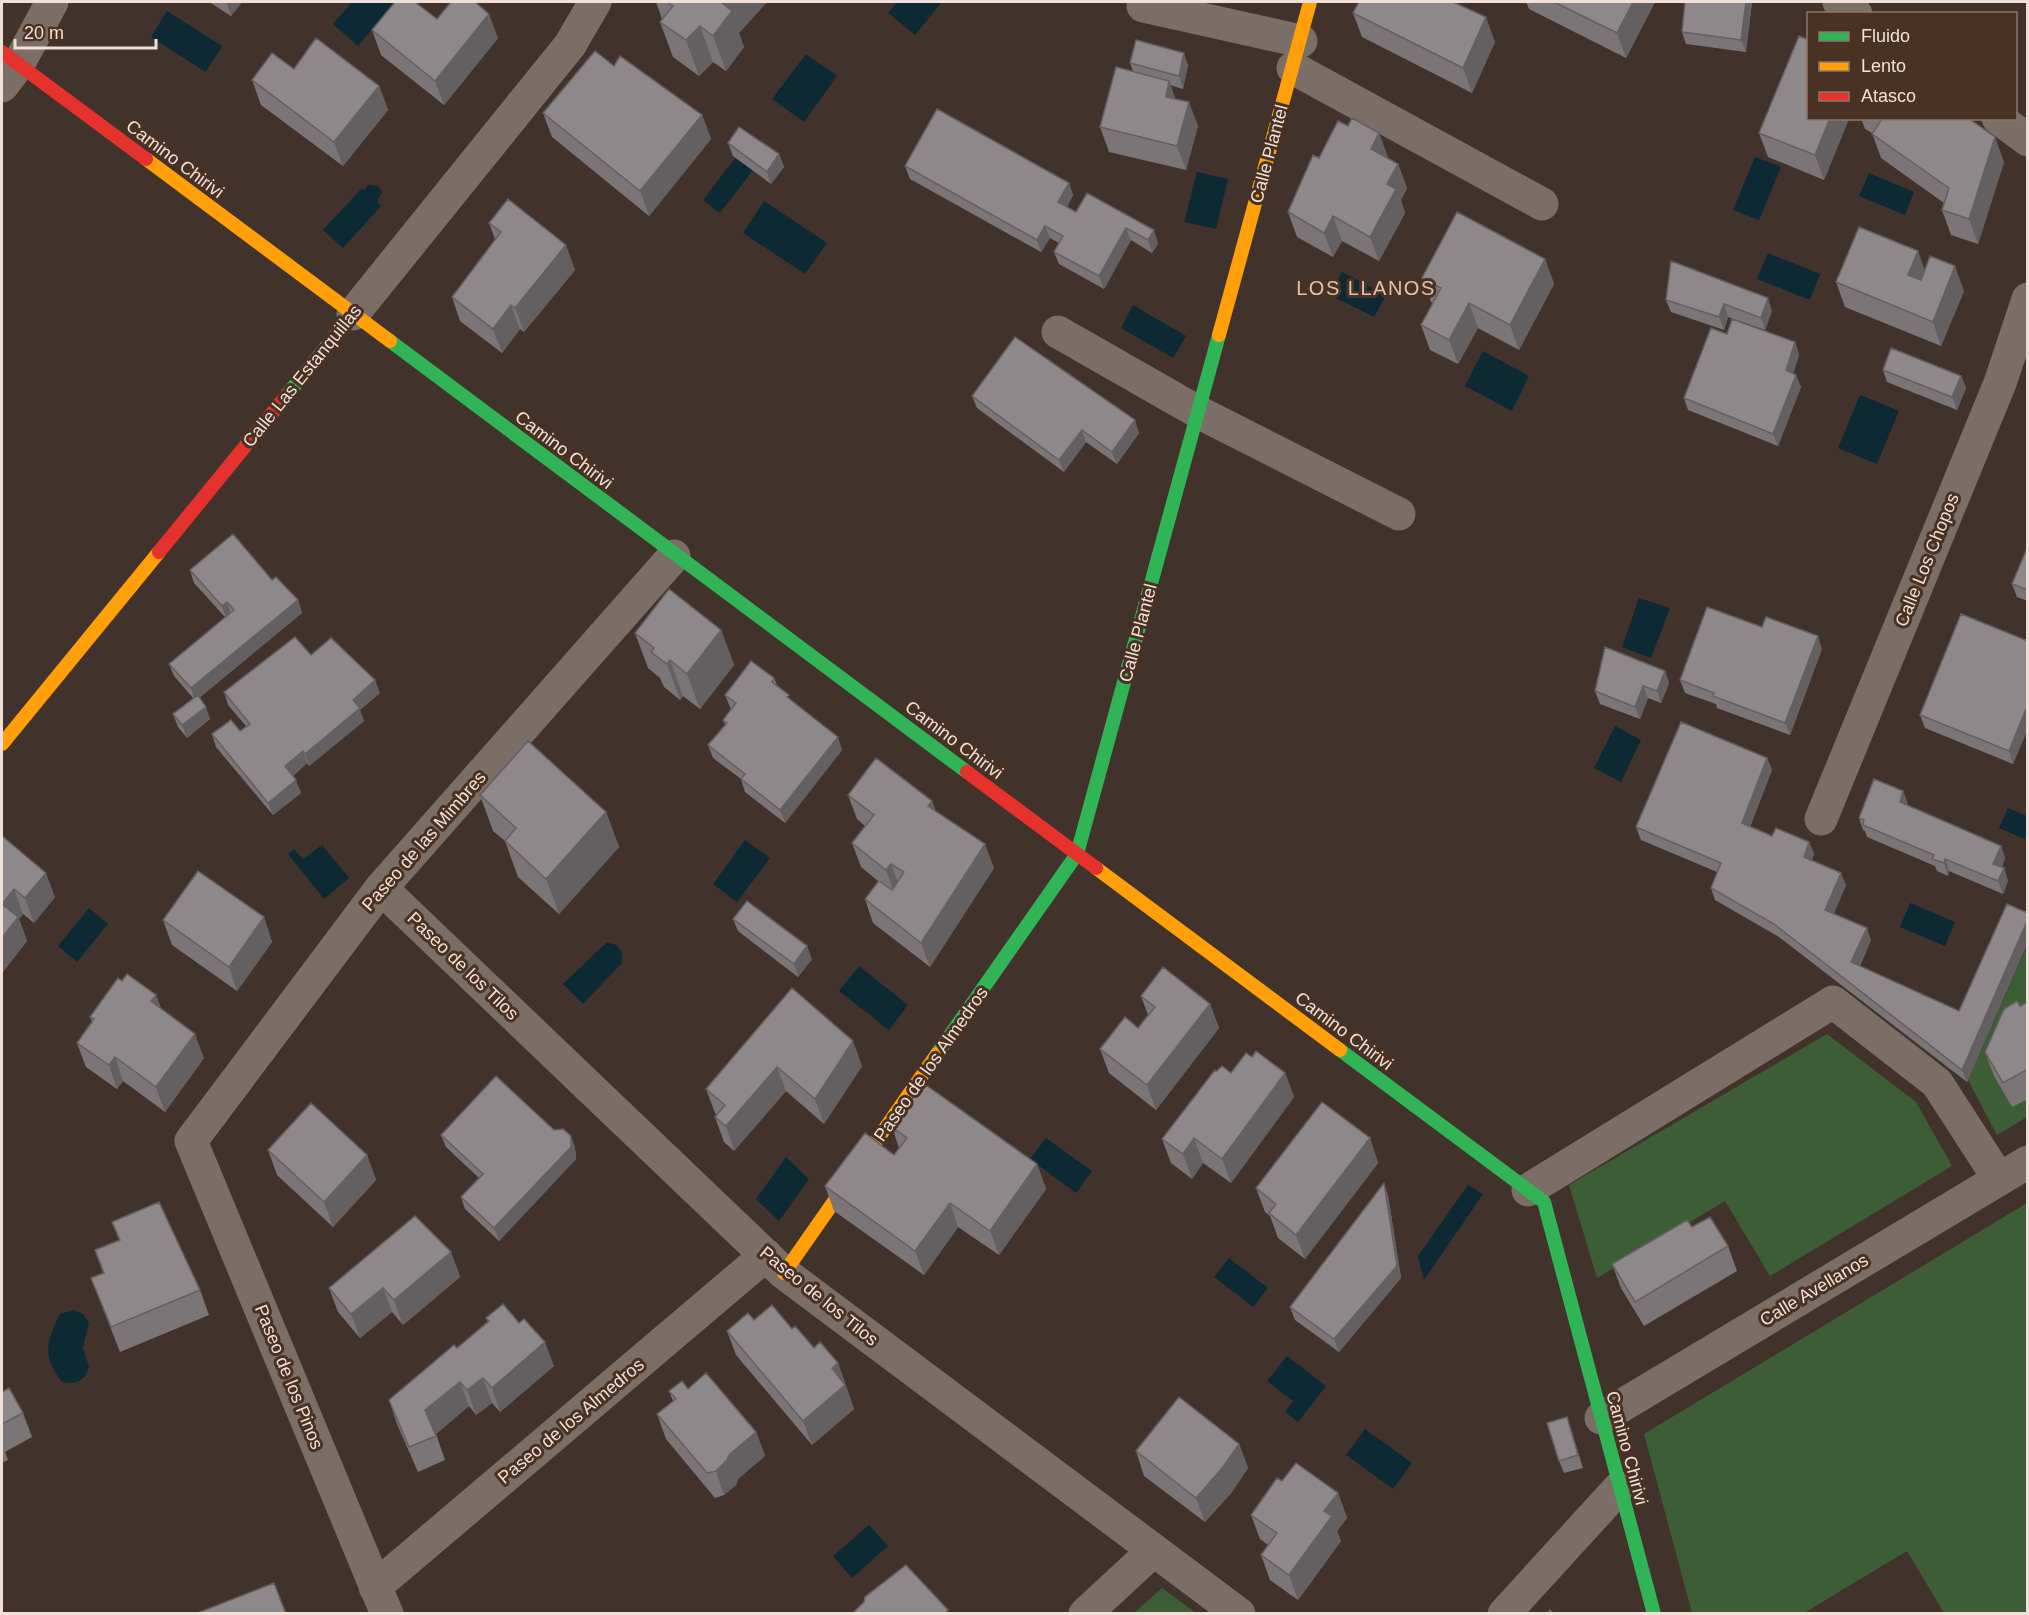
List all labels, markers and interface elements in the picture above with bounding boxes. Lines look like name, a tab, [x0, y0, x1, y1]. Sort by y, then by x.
scale bar	[15, 12, 156, 50]
legend	[1807, 12, 2017, 120]
text: 20 m	[24, 23, 64, 43]
text: Fluido	[1861, 26, 1910, 46]
text: Lento	[1861, 56, 1906, 76]
text: Atasco	[1861, 86, 1916, 106]
street label: Calle Plantel	[1246, 103, 1292, 205]
street label: Camino Chirivi	[122, 116, 228, 202]
district label: LOS LLANOS	[1296, 277, 1436, 299]
street label: Calle Las Estanquillas	[238, 301, 366, 451]
street label: Camino Chirivi	[511, 407, 617, 493]
street label: Calle Los Chopos	[1891, 490, 1963, 630]
street label: Calle Plantel	[1115, 582, 1161, 684]
street label: Camino Chirivi	[901, 697, 1007, 783]
street label: Paseo de las Mimbres	[358, 767, 490, 915]
street label: Paseo de los Tilos	[404, 908, 522, 1024]
street label: Paseo de los Almedros	[870, 983, 992, 1145]
street label: Camino Chirivi	[1291, 988, 1397, 1074]
street label: Paseo de los Tilos	[756, 1242, 882, 1350]
street label: Calle Avellanos	[1756, 1250, 1872, 1330]
street label: Paseo de los Pinos	[251, 1302, 327, 1452]
street label: Paseo de los Almedros	[494, 1354, 648, 1488]
street label: Camino Chirivi	[1602, 1389, 1652, 1507]

